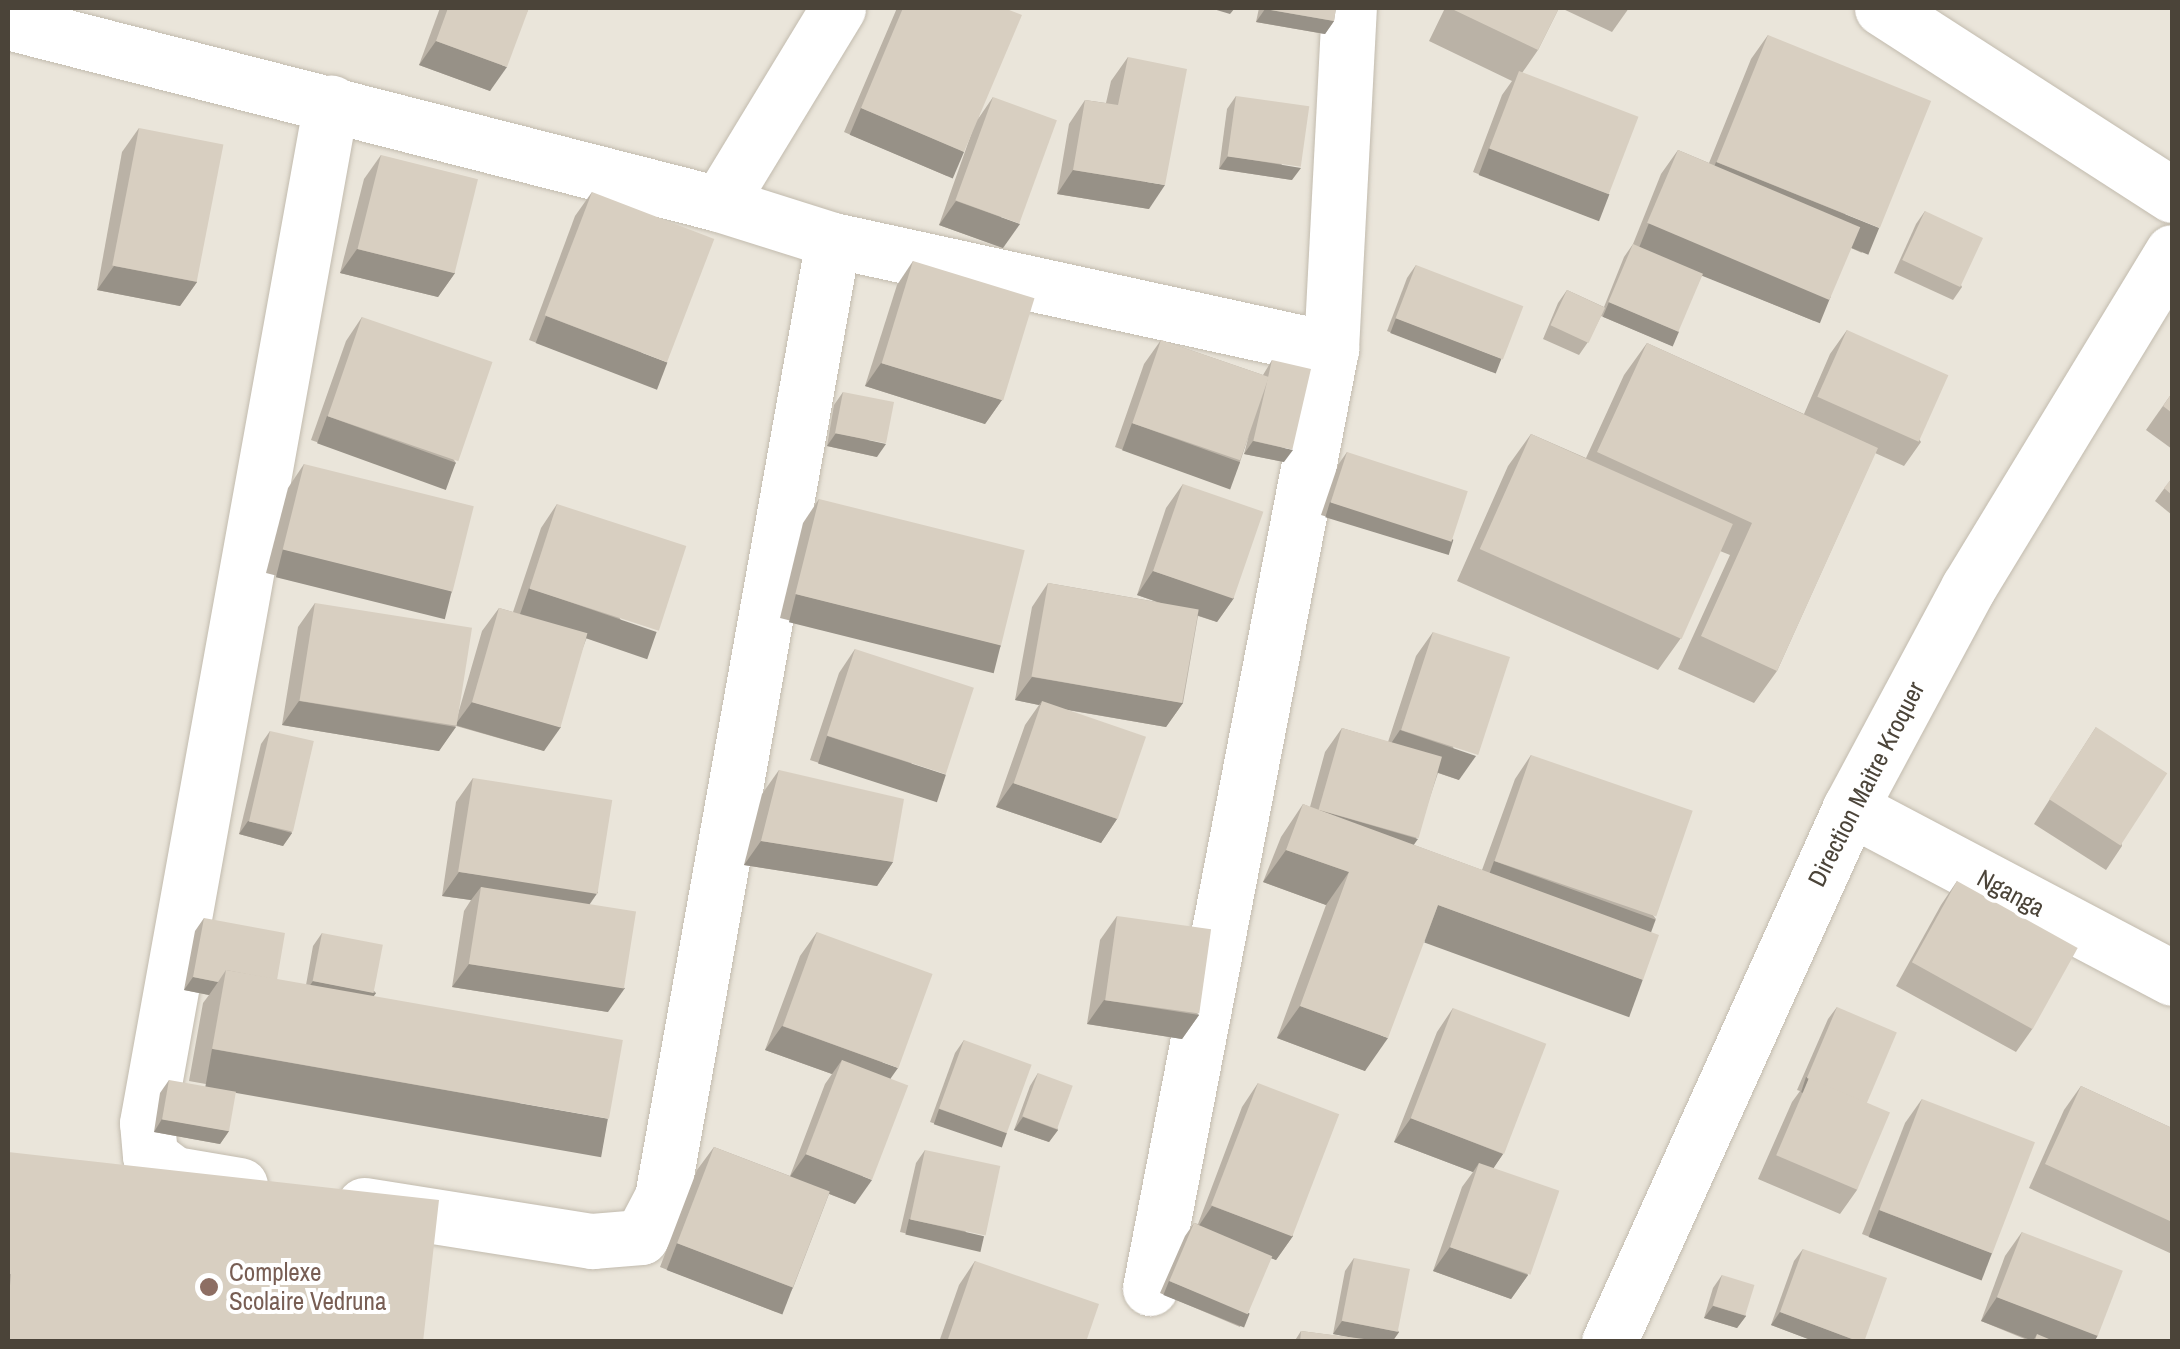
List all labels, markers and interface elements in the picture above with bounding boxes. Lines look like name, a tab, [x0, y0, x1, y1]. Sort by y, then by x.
street label: Direction Maitre Kroquer	[1801, 677, 1931, 891]
street label: Nganga	[1972, 863, 2050, 923]
place label: Complexe Scolaire Vedruna	[229, 1258, 386, 1317]
marker: Complexe Scolaire Vedruna	[198, 1276, 220, 1298]

